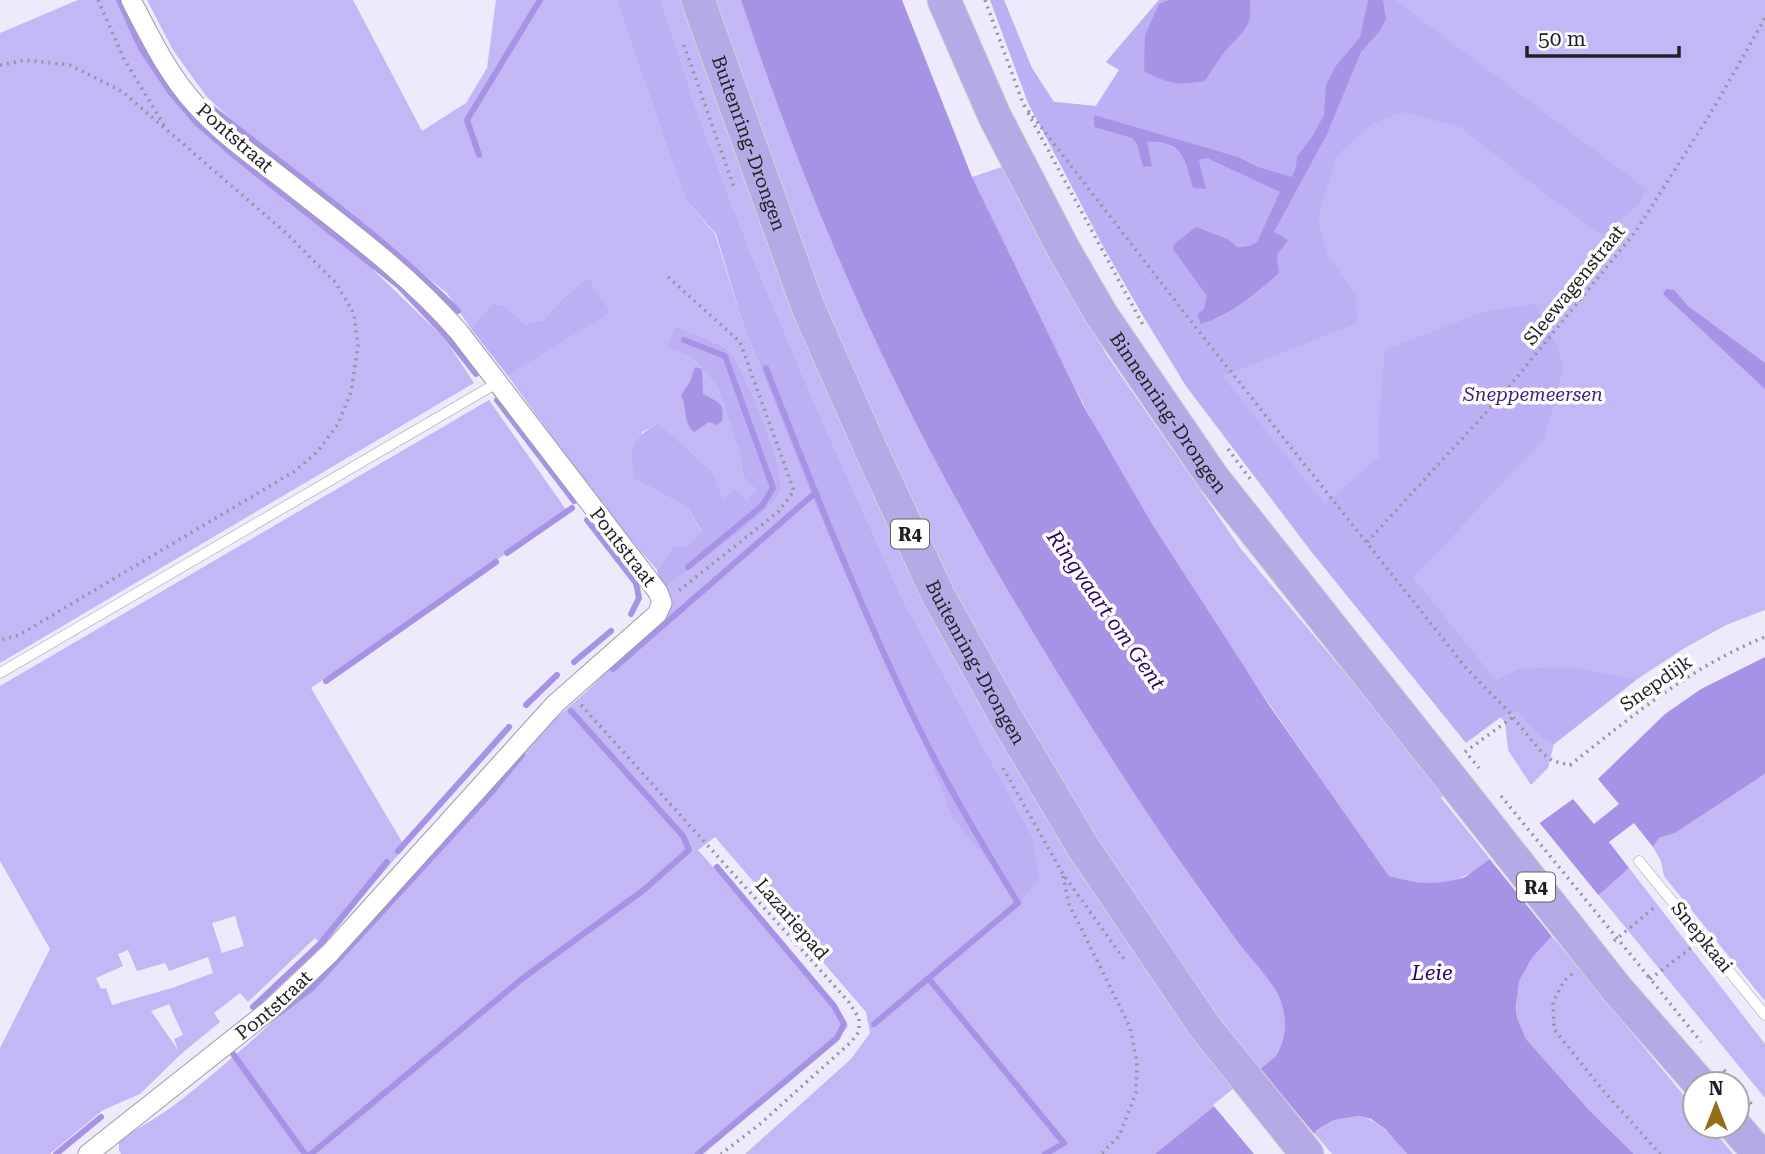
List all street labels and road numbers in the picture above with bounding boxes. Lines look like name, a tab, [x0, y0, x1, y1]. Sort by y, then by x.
street label: Buitenring-Drongen	[707, 52, 791, 234]
street label: Pontstraat	[192, 99, 278, 177]
street label: Sleewagenstraat	[1518, 220, 1630, 350]
street label: Binnenring-Drongen	[1105, 328, 1232, 498]
street label: Pontstraat	[585, 503, 661, 591]
road number: R4	[891, 520, 929, 548]
street label: Buitenring-Drongen	[921, 576, 1031, 748]
street label: Snepdijk	[1615, 650, 1697, 716]
road number: R4	[1517, 872, 1555, 902]
street label: Lazariepad	[750, 874, 834, 964]
street label: Snepkaai	[1666, 897, 1738, 977]
street label: Pontstraat	[231, 965, 316, 1044]

